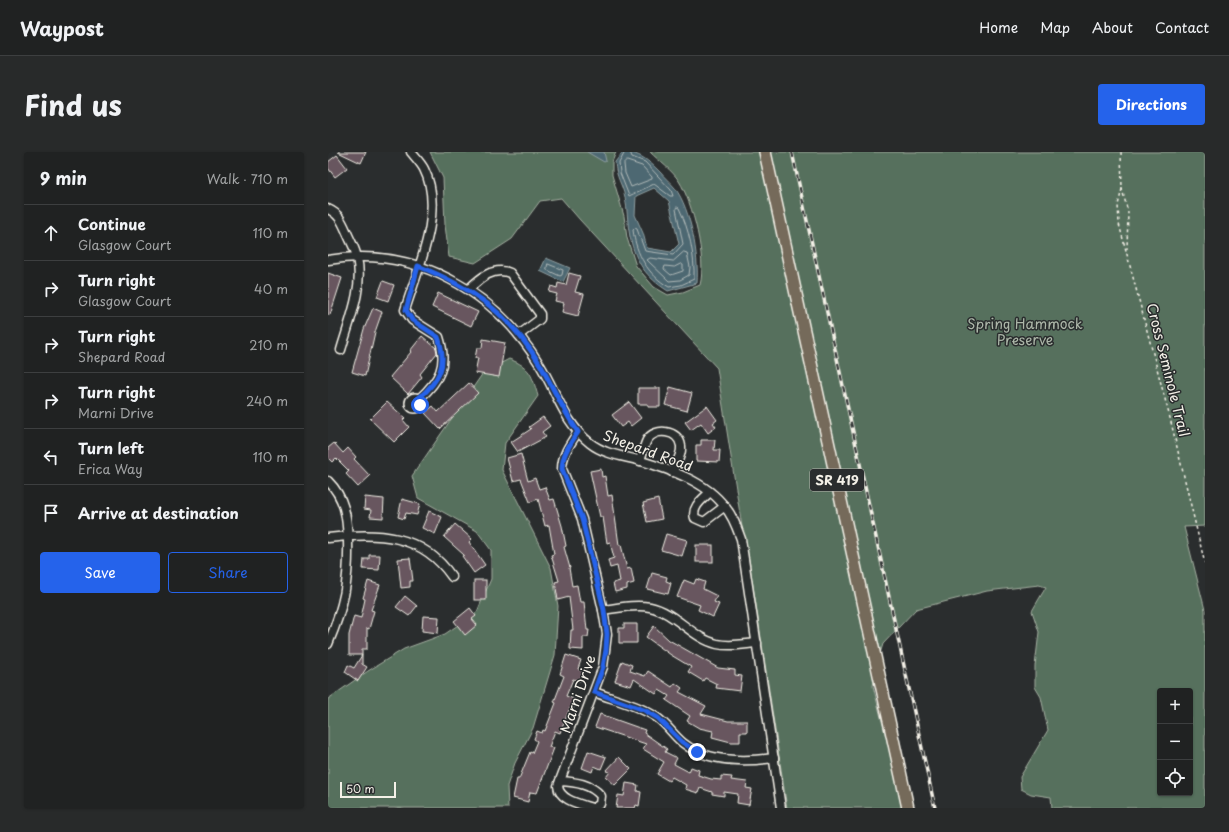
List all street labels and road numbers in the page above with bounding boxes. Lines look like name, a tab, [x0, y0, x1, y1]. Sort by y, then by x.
street label: Cross Seminole Trail	[1142, 301, 1195, 439]
street label: Shepard Road	[600, 425, 696, 476]
road number: SR 419	[810, 469, 864, 491]
street label: Marni Drive	[554, 652, 601, 736]

